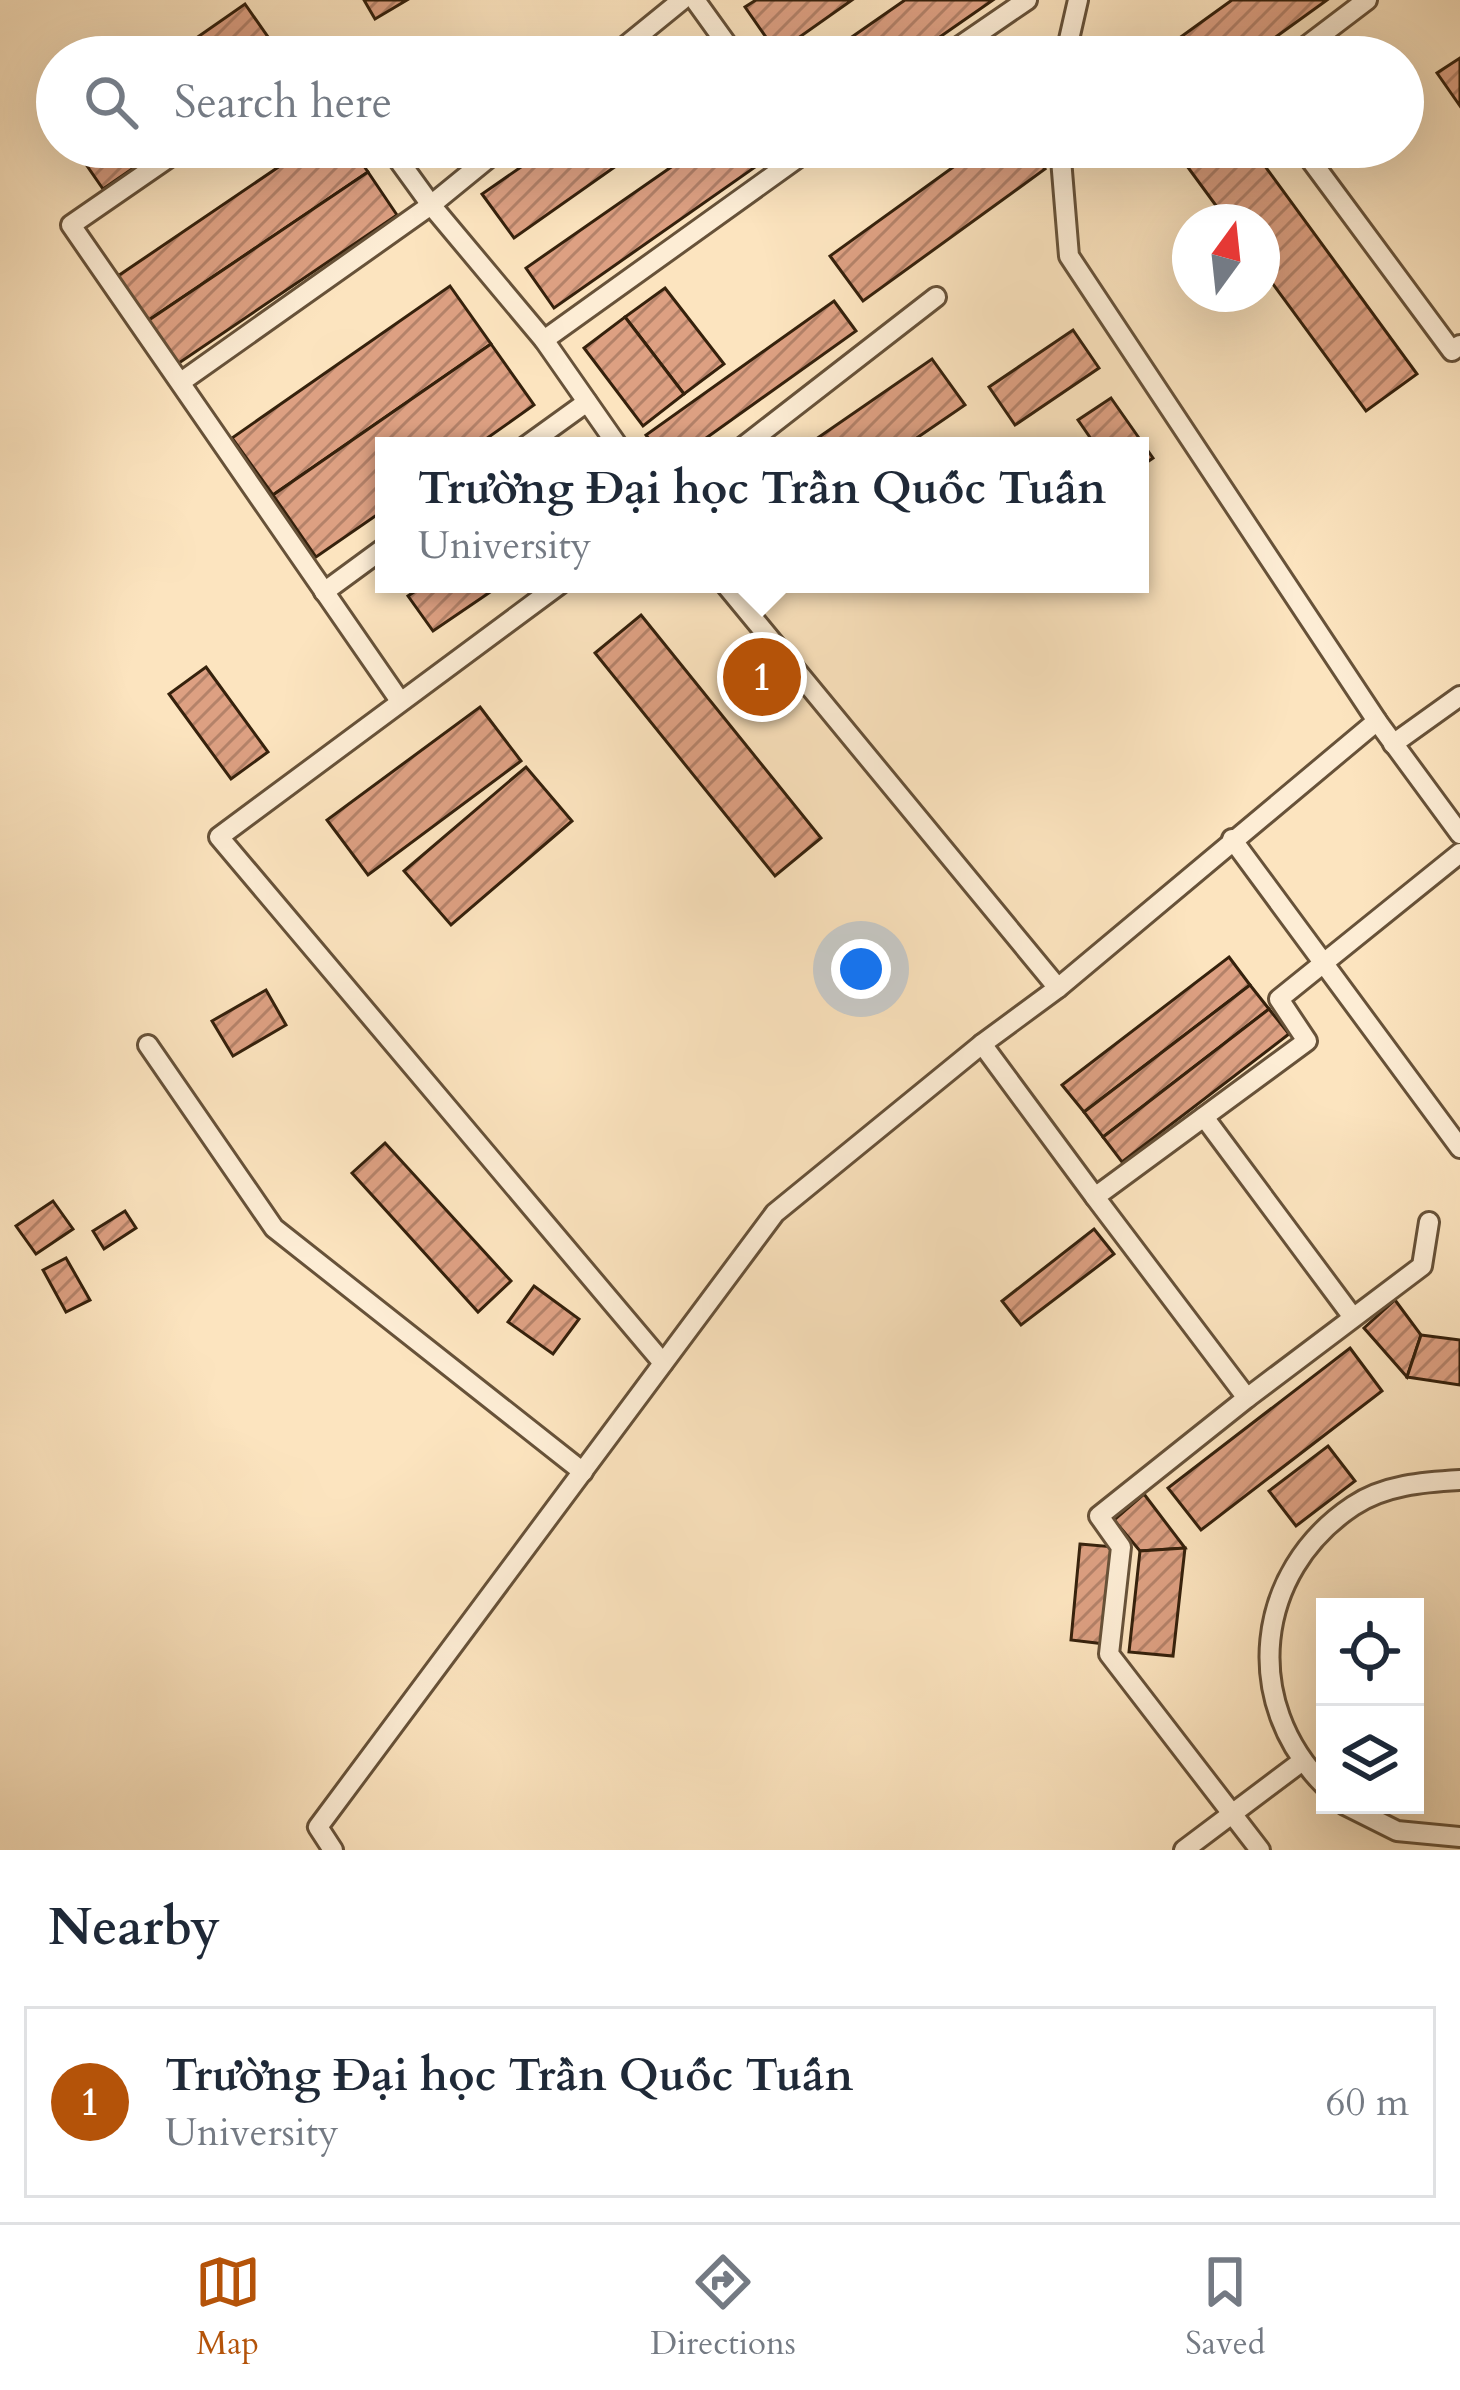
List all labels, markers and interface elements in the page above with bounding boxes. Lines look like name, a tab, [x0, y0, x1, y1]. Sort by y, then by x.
search box	[36, 36, 1424, 168]
icon: search	[78, 69, 144, 135]
text: Search here	[174, 72, 392, 133]
north arrow	[1172, 204, 1280, 312]
popup	[375, 437, 1149, 593]
text: Trường Đại học Trần Quốc Tuấn	[418, 458, 1106, 519]
text: University	[418, 519, 591, 572]
pin: 1	[723, 632, 801, 722]
your location	[831, 939, 891, 999]
map controls	[1316, 1598, 1424, 1814]
button: locate	[1316, 1598, 1424, 1706]
button: layers	[1316, 1706, 1424, 1814]
text: Nearby	[48, 1893, 220, 1963]
text: Trường Đại học Trần Quốc Tuấn	[165, 2045, 853, 2106]
text: 1	[80, 2076, 100, 2129]
text: 60 m	[1326, 2076, 1409, 2129]
text: University	[165, 2106, 339, 2159]
tab: Map	[195, 2249, 261, 2366]
tab: Directions	[650, 2249, 796, 2366]
tab: Saved	[1185, 2249, 1265, 2366]

